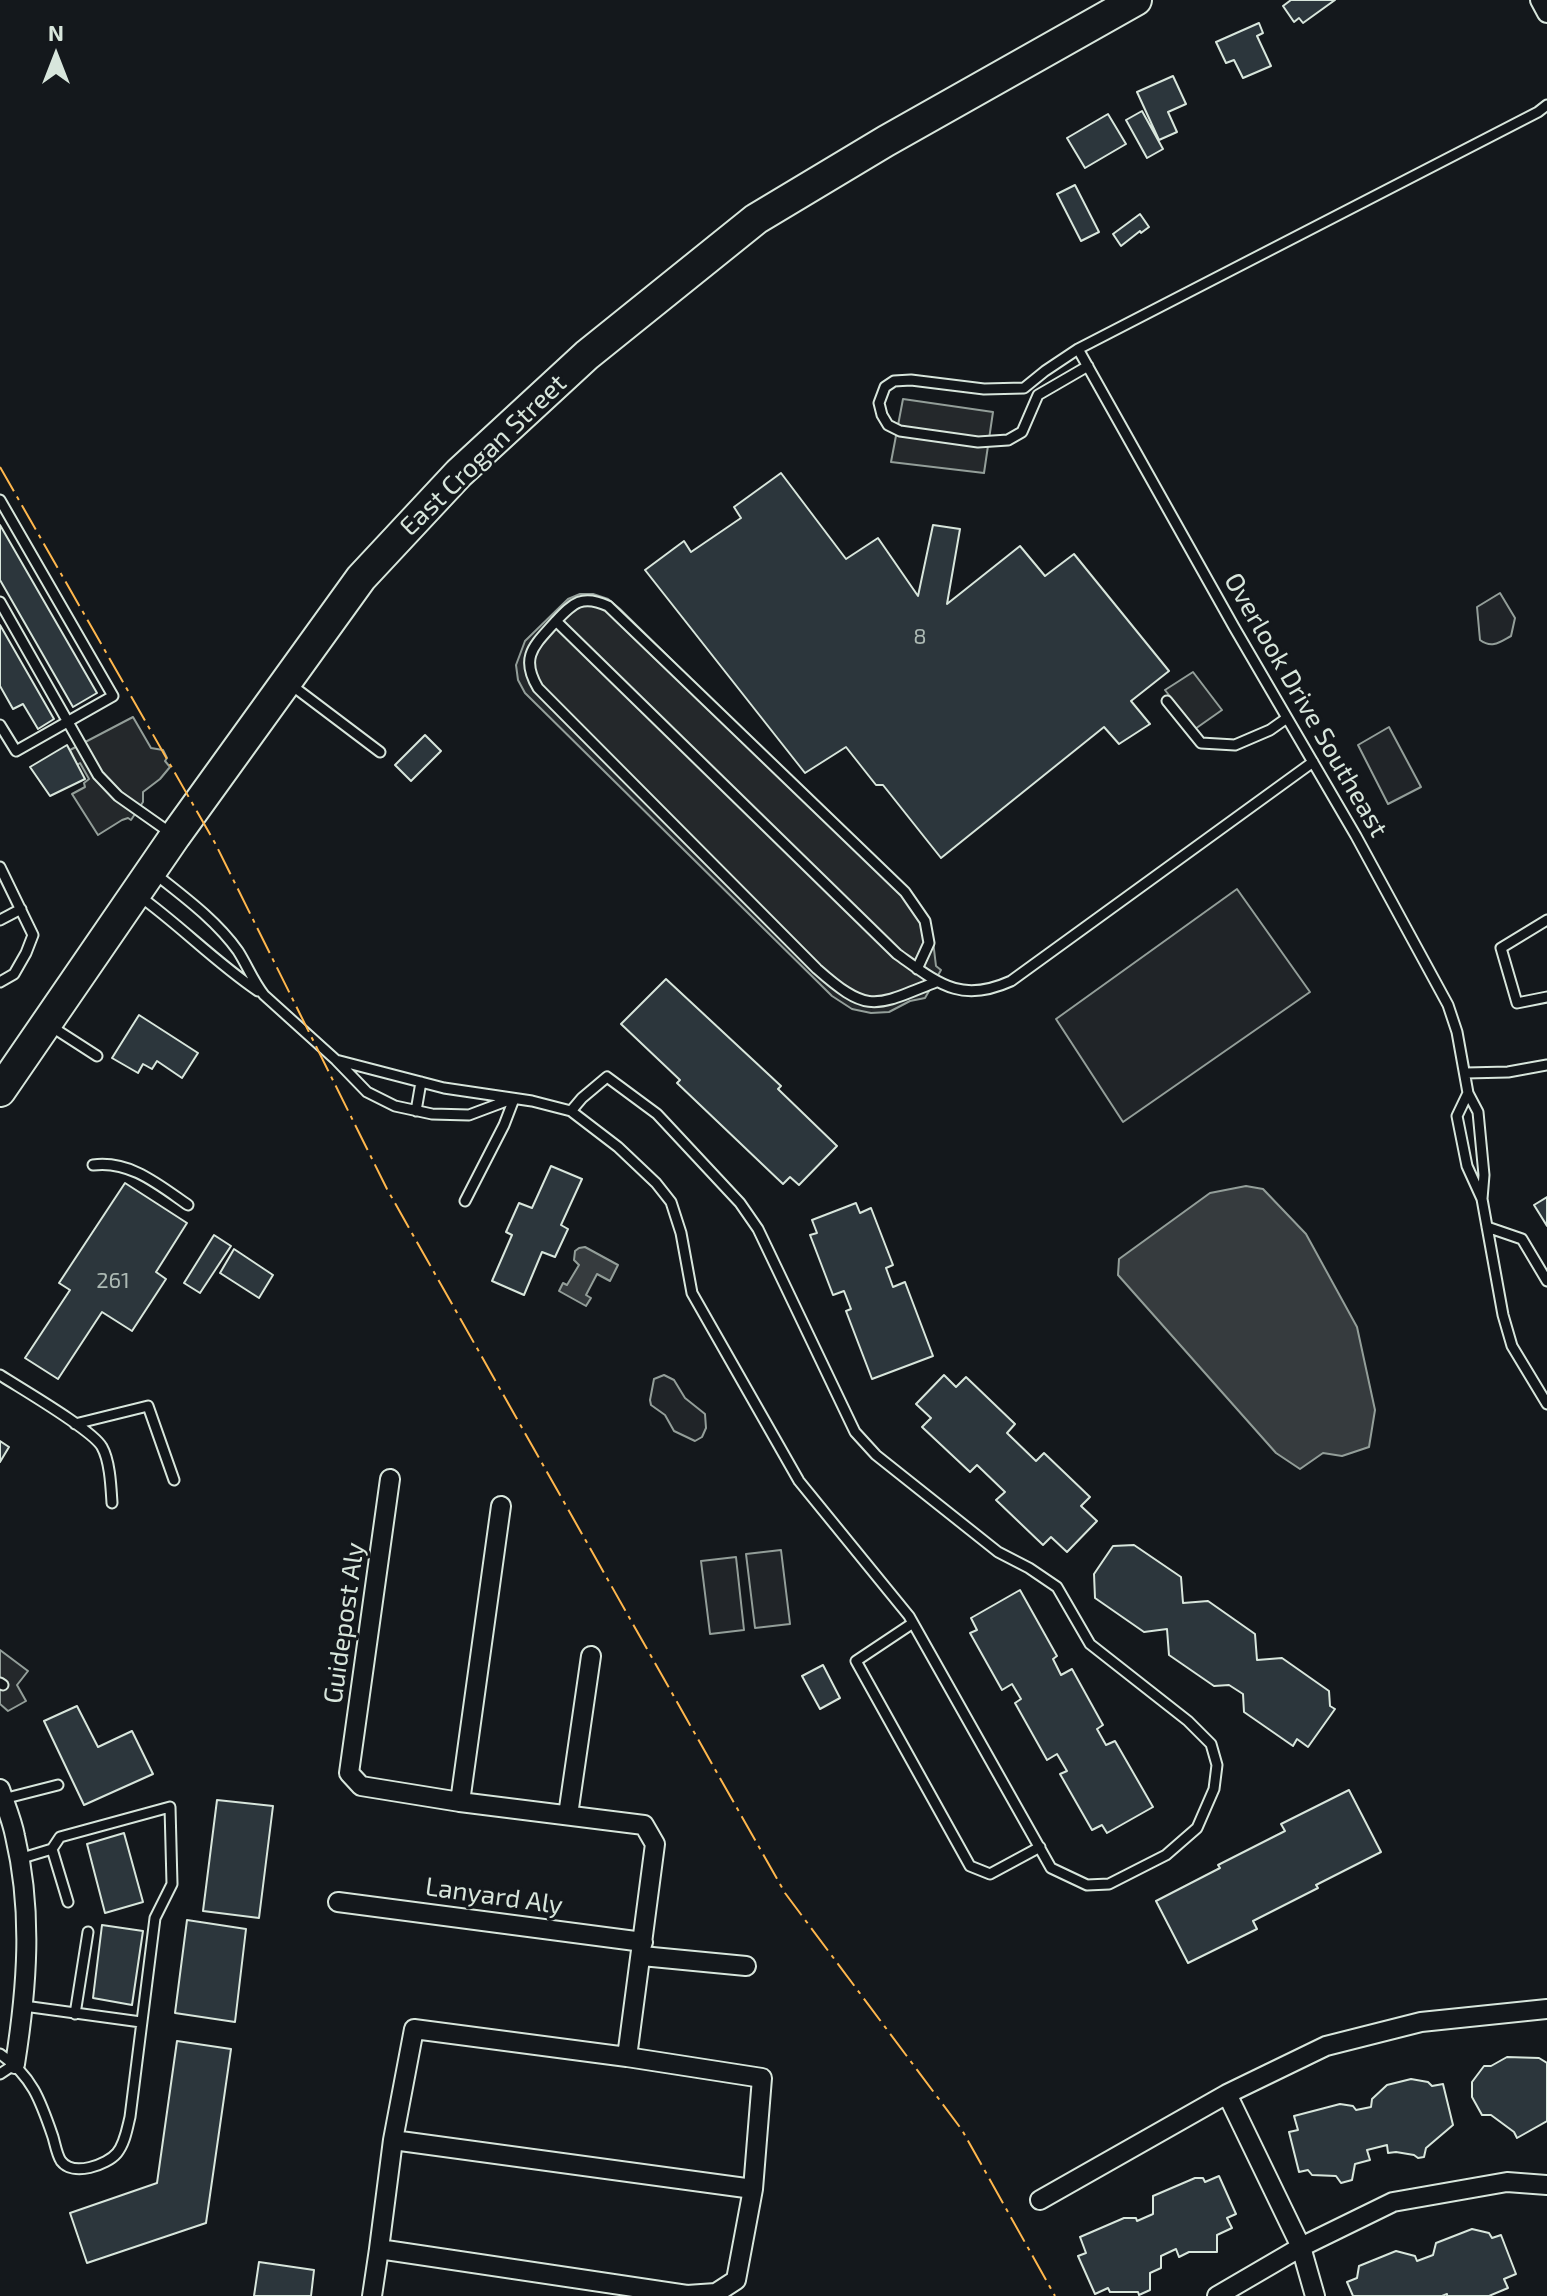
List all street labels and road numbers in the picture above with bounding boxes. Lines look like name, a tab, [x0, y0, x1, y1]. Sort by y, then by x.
street label: East Crogan Street	[393, 368, 573, 542]
street label: Overlook Drive Southeast	[1218, 567, 1394, 843]
street label: Guidepost Aly	[317, 1540, 371, 1706]
street label: Lanyard Aly	[423, 1871, 565, 1921]

